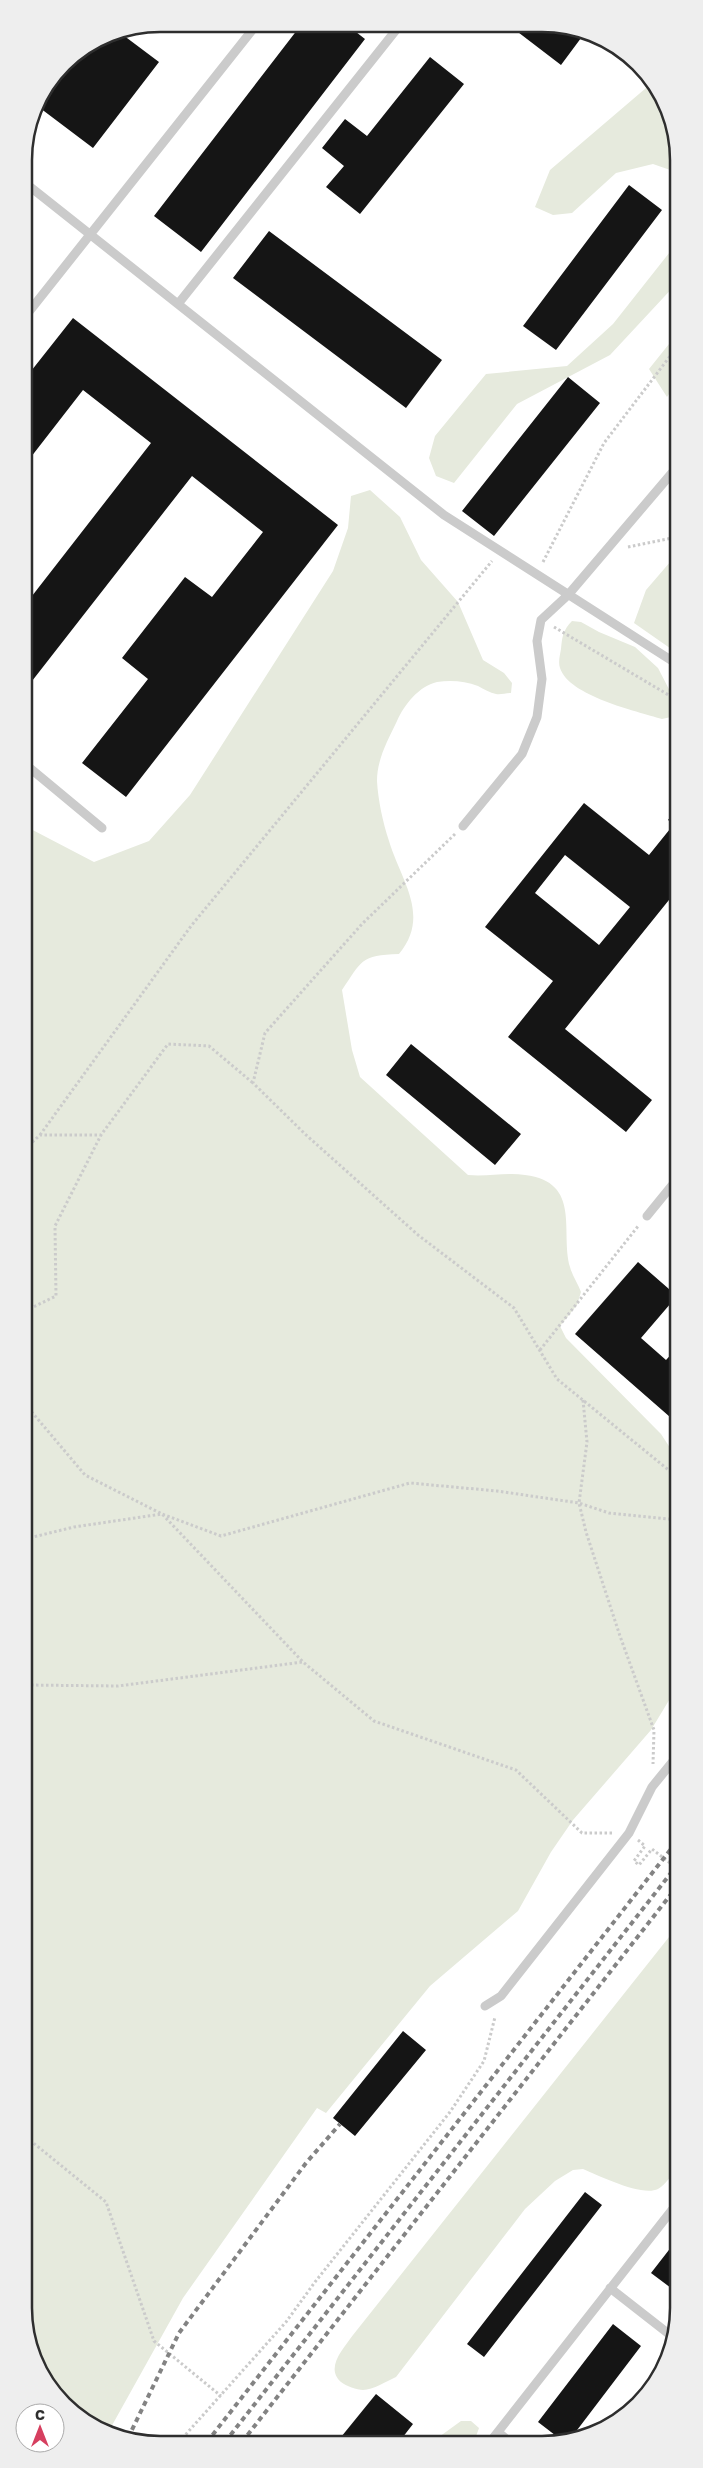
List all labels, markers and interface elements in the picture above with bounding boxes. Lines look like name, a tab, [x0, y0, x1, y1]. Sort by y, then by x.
north arrow	[15, 2403, 65, 2453]
text: С	[35, 2406, 45, 2423]

